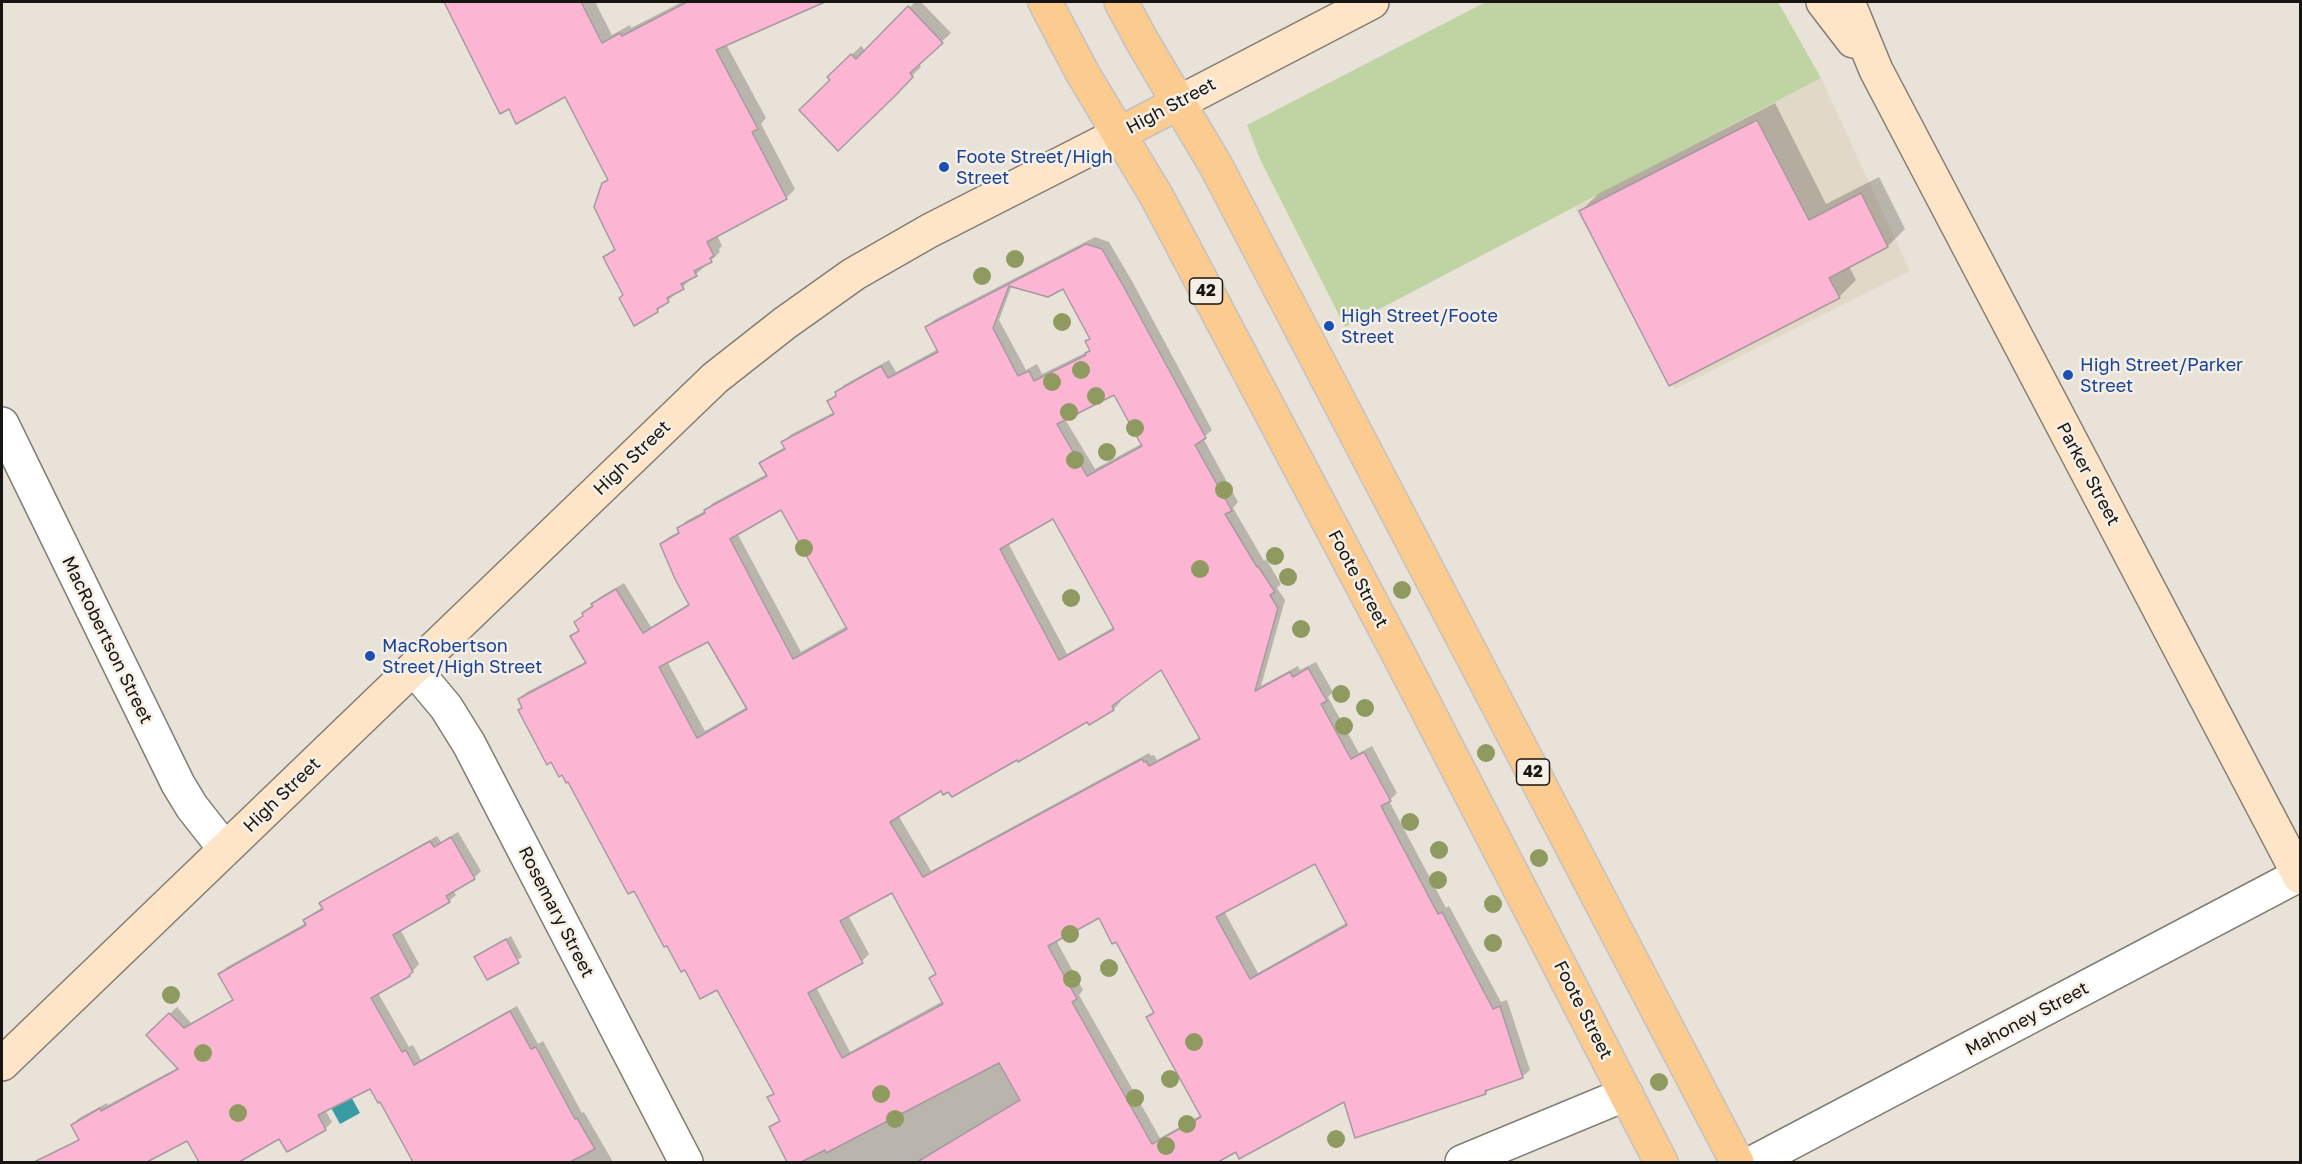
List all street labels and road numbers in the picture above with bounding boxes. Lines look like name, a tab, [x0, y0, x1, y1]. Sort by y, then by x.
street label: High Street	[1122, 73, 1220, 139]
road number: 42	[1190, 278, 1222, 304]
street label: High Street	[589, 416, 675, 500]
street label: Parker Street	[2052, 419, 2124, 529]
street label: Foote Street	[1323, 526, 1393, 632]
street label: MacRobertson Street	[57, 553, 157, 727]
street label: High Street	[239, 753, 325, 837]
road number: 42	[1516, 759, 1550, 785]
street label: Rosemary Street	[514, 843, 598, 981]
street label: Foote Street	[1549, 957, 1617, 1063]
street label: Mahoney Street	[1962, 977, 2092, 1061]

